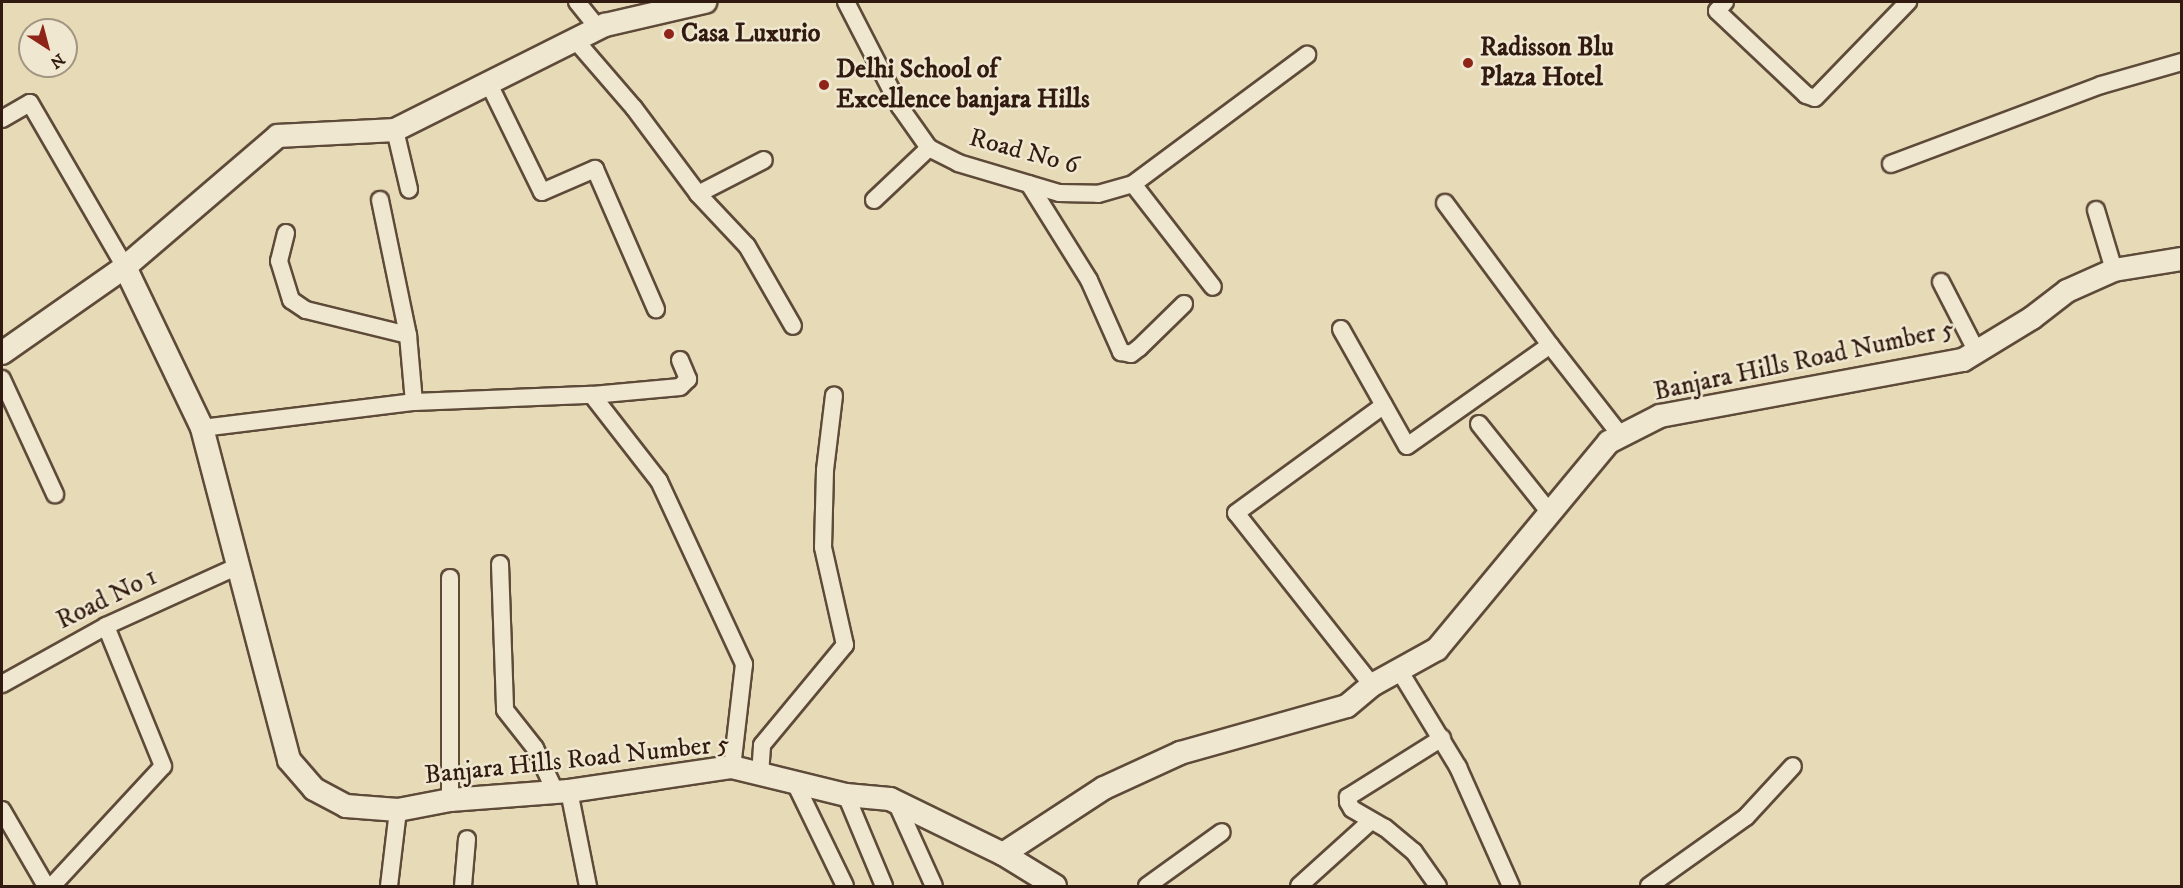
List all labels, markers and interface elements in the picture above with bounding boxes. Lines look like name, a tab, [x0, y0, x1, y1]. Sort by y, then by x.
north arrow	[18, 18, 78, 78]
place label: Casa Luxurio	[681, 18, 820, 50]
marker: Casa Luxurio	[662, 27, 676, 41]
place label: Radisson Blu Plaza Hotel	[1480, 32, 1614, 94]
text: N	[46, 49, 69, 73]
place label: Delhi School of Excellence banjara Hills	[836, 54, 1090, 116]
marker: Radisson Blu Plaza Hotel	[1461, 56, 1475, 70]
marker: Delhi School of Excellence banjara Hills	[817, 78, 831, 92]
street label: Road No 6	[966, 122, 1082, 182]
street label: Banjara Hills Road Number 5	[1651, 314, 1957, 408]
street label: Road No 1	[52, 561, 162, 637]
street label: Banjara Hills Road Number 5	[423, 728, 731, 792]

